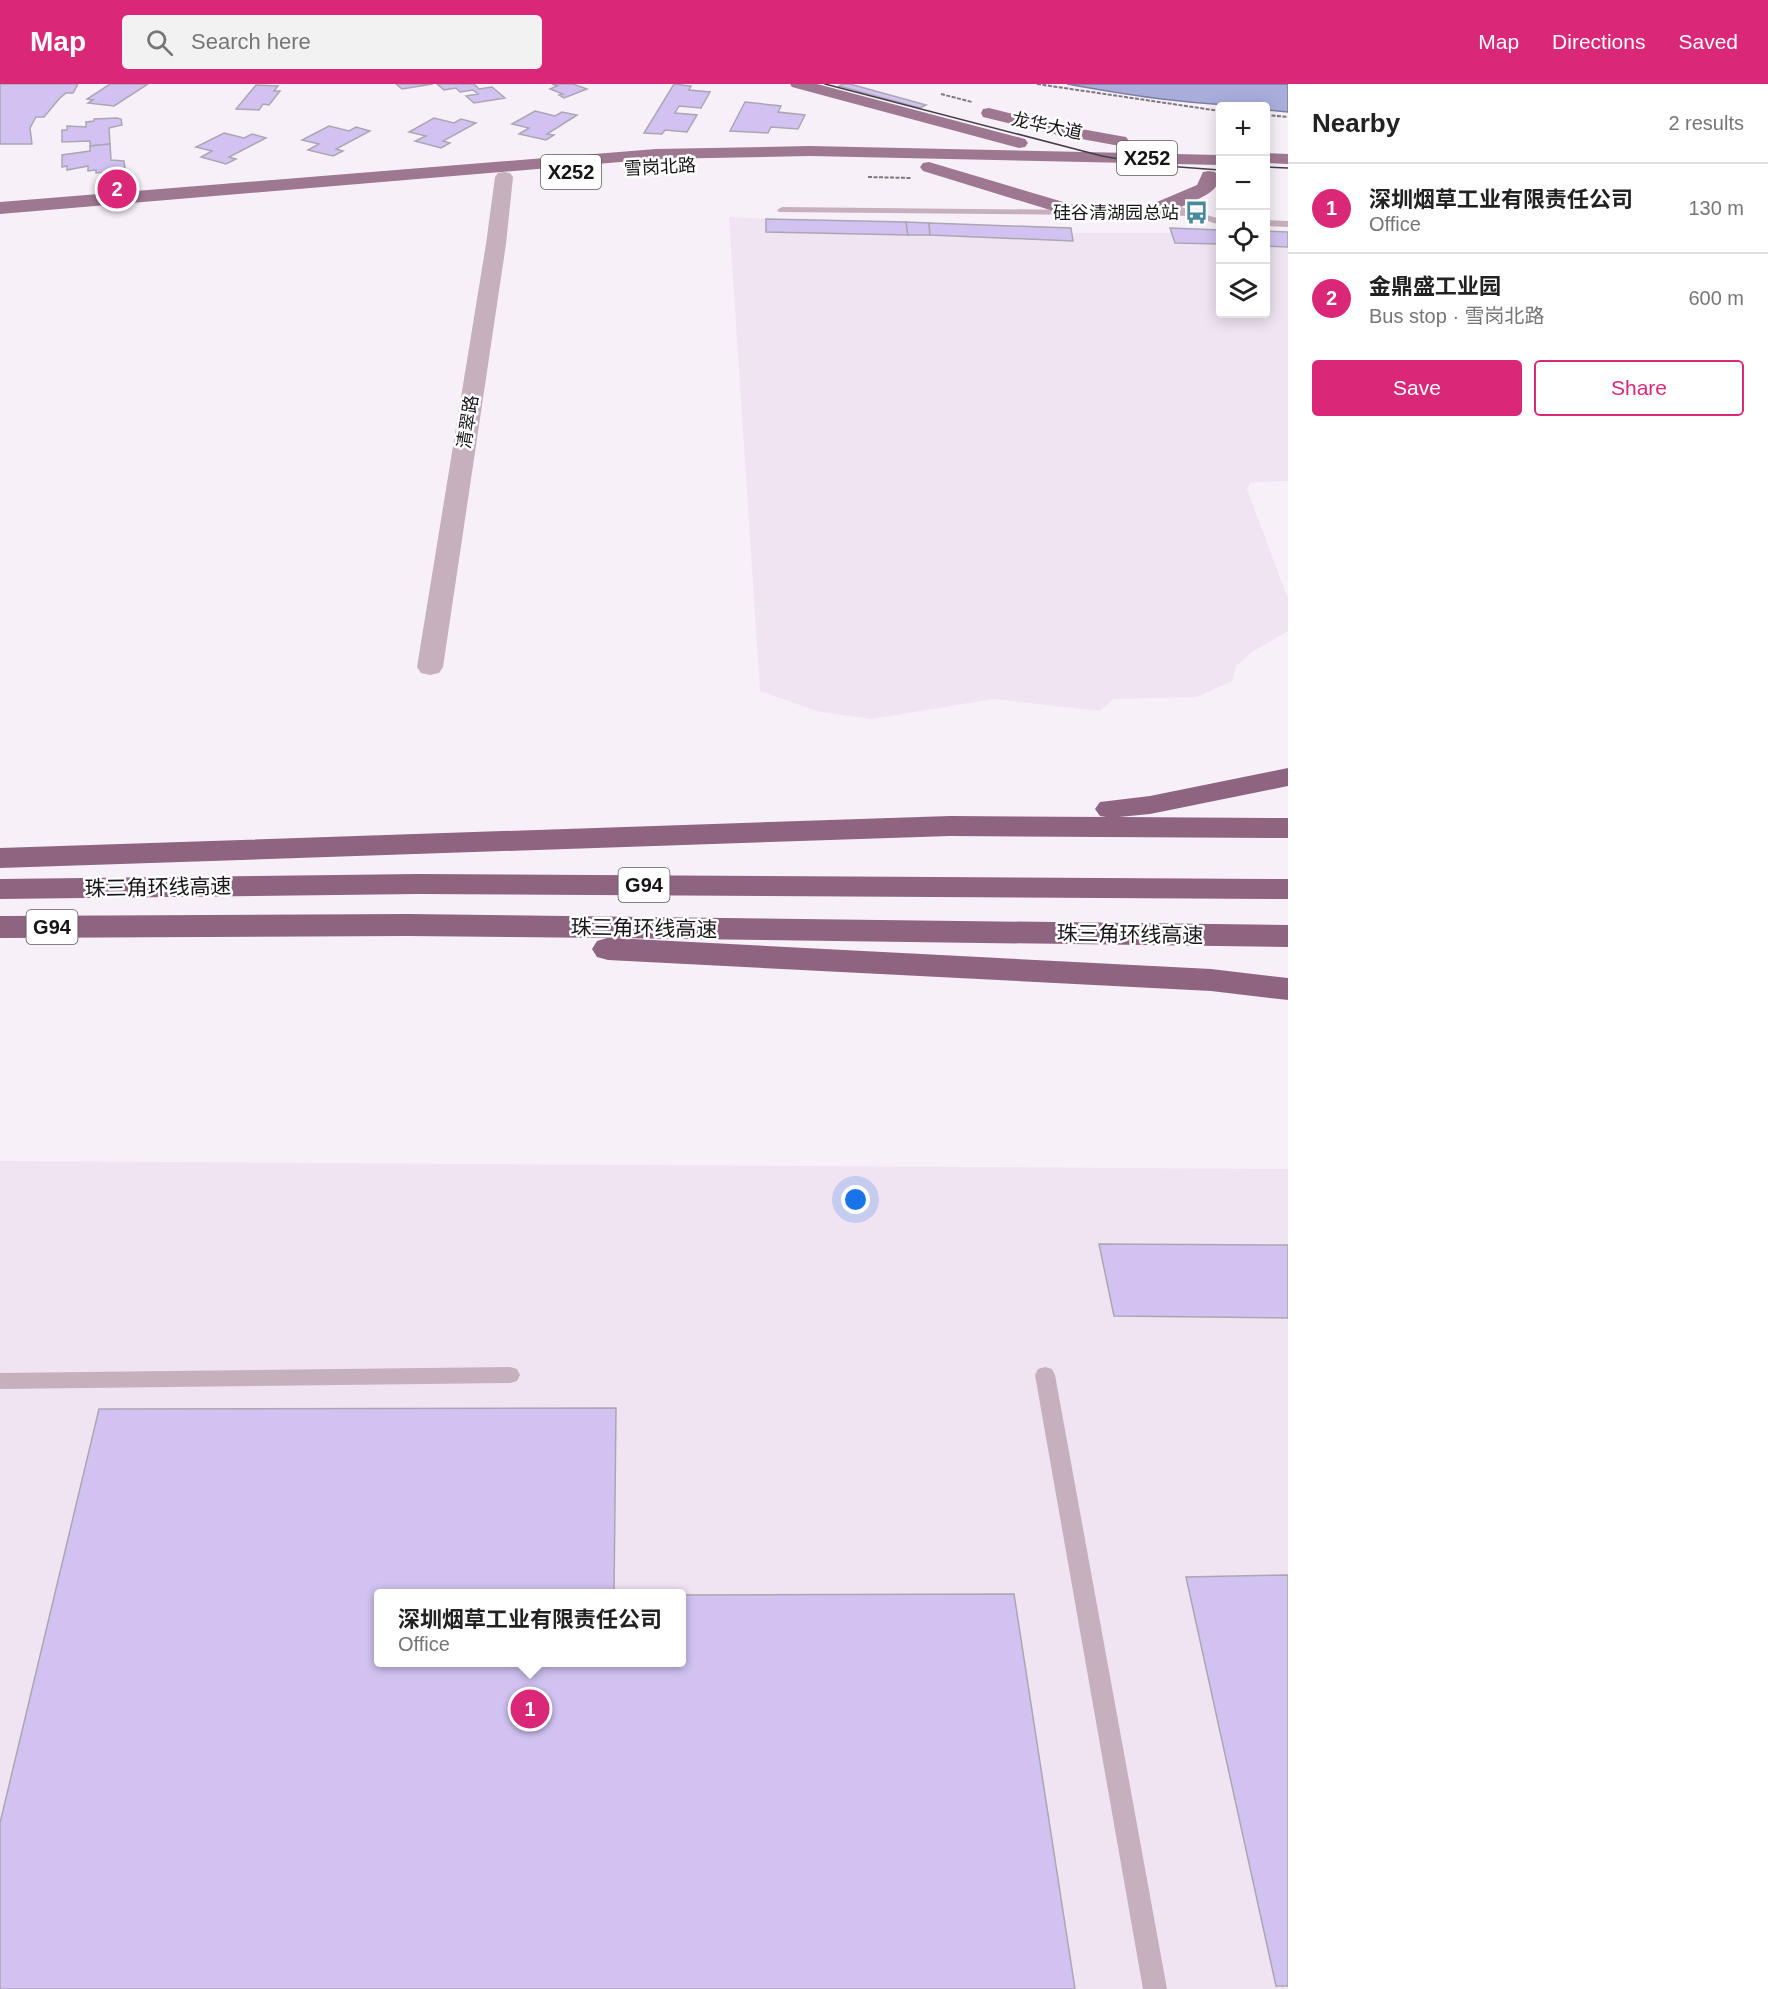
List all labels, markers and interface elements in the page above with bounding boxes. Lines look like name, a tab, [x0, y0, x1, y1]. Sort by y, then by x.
search box	[122, 15, 542, 69]
text: Map	[30, 26, 86, 57]
icon: search	[143, 26, 176, 59]
text: Search here	[191, 29, 311, 54]
text: Map	[1478, 30, 1519, 53]
text: Directions	[1552, 30, 1645, 53]
text: Saved	[1678, 30, 1738, 53]
map controls	[1216, 102, 1270, 318]
button: +	[1216, 102, 1270, 156]
text: Nearby	[1312, 108, 1400, 138]
street label: 龙华大道	[1010, 109, 1084, 143]
text: 2 results	[1668, 112, 1744, 134]
road number: X252	[1117, 141, 1177, 175]
road number: X252	[541, 155, 601, 189]
street label: 雪岗北路	[624, 155, 696, 179]
button: −	[1216, 156, 1270, 210]
pin: 2	[98, 166, 136, 212]
text: 深圳烟草工业有限责任公司	[1369, 187, 1633, 212]
text: 1	[1326, 197, 1337, 219]
text: 130 m	[1688, 197, 1744, 219]
bus stop icon: 硅谷清湖园总站	[1184, 200, 1210, 226]
place label: 硅谷清湖园总站	[1053, 203, 1179, 223]
button: locate	[1216, 210, 1270, 264]
text: Office	[1369, 213, 1421, 235]
button: layers	[1216, 264, 1270, 318]
text: 金鼎盛工业园	[1369, 274, 1501, 299]
text: 2	[1326, 287, 1337, 309]
text: 600 m	[1688, 287, 1744, 309]
text: Bus stop · 雪岗北路	[1369, 305, 1545, 327]
button: Save	[1312, 360, 1522, 416]
button: Share	[1534, 360, 1744, 416]
street label: 清翠路	[454, 394, 482, 450]
road number: G94	[618, 868, 670, 902]
street label: 珠三角环线高速	[84, 874, 232, 900]
road number: G94	[26, 910, 78, 944]
street label: 珠三角环线高速	[570, 915, 718, 941]
street label: 珠三角环线高速	[1056, 921, 1204, 947]
your location	[841, 1185, 870, 1214]
popup	[374, 1589, 686, 1667]
text: 深圳烟草工业有限责任公司	[398, 1607, 662, 1632]
text: Office	[398, 1633, 450, 1655]
pin: 1	[510, 1686, 550, 1732]

